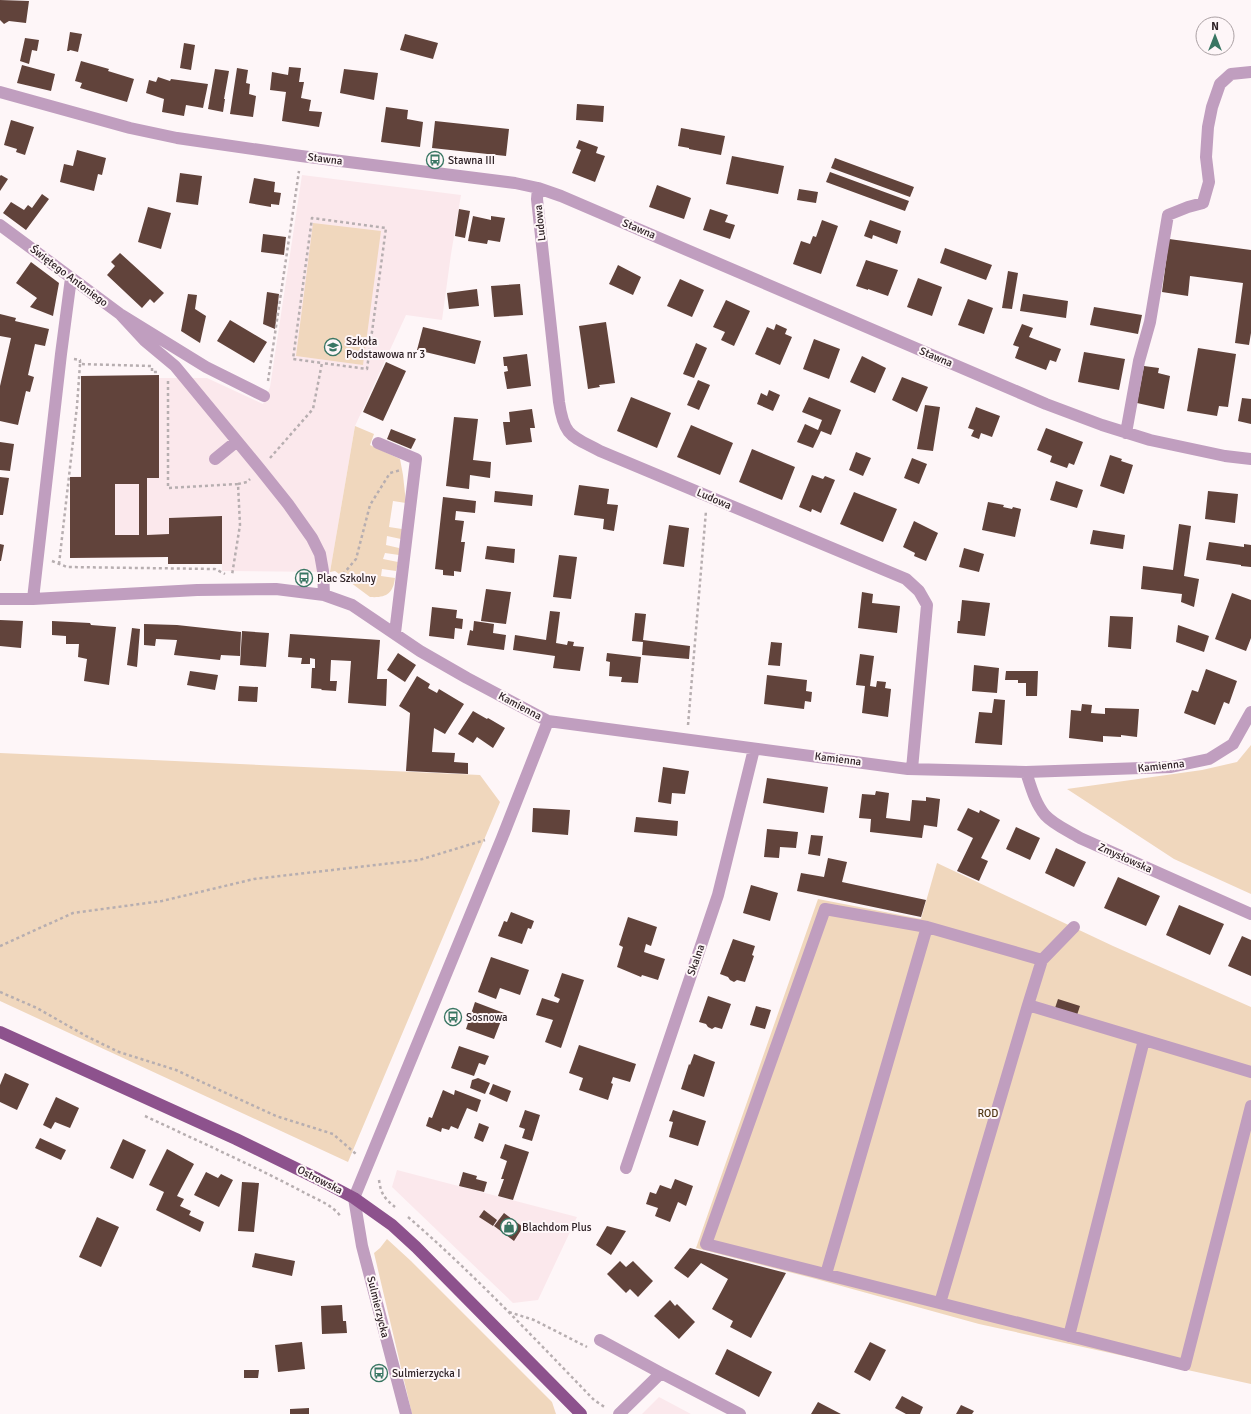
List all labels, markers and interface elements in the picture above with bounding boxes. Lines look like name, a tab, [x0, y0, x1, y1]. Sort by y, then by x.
north arrow	[1195, 16, 1235, 56]
text: N	[1211, 20, 1219, 33]
street label: Stawna	[307, 150, 344, 168]
bus stop icon: Stawna III	[425, 150, 445, 170]
place label: Stawna III	[448, 154, 495, 167]
street label: Ludowa	[532, 204, 548, 242]
street label: Stawna	[620, 216, 658, 242]
street label: Świętego Antoniego	[28, 242, 111, 310]
place label: Szkoła Podstawowa nr 3	[346, 335, 425, 361]
school or university icon: Szkoła Podstawowa nr 3	[323, 337, 343, 357]
street label: Stawna	[917, 344, 955, 370]
street label: Ludowa	[695, 486, 734, 512]
bus stop icon: Plac Szkolny	[294, 568, 314, 588]
place label: Plac Szkolny	[317, 572, 377, 585]
street label: Kamienna	[496, 689, 544, 723]
street label: Kamienna	[814, 750, 863, 768]
street label: Kamienna	[1137, 757, 1185, 775]
street label: Zmysłowska	[1096, 840, 1154, 876]
street label: Skalna	[685, 942, 707, 977]
bus stop icon: Sosnowa	[443, 1007, 463, 1027]
place label: Sosnowa	[466, 1011, 508, 1024]
park label: ROD	[978, 1107, 998, 1120]
street label: Ostrowska	[295, 1163, 345, 1197]
shop icon: Blachdom Plus	[499, 1217, 519, 1237]
place label: Blachdom Plus	[522, 1221, 592, 1234]
street label: Sulmierzycka	[364, 1275, 392, 1340]
bus stop icon: Sulmierzycka I	[369, 1363, 389, 1383]
place label: Sulmierzycka I	[392, 1367, 461, 1380]

